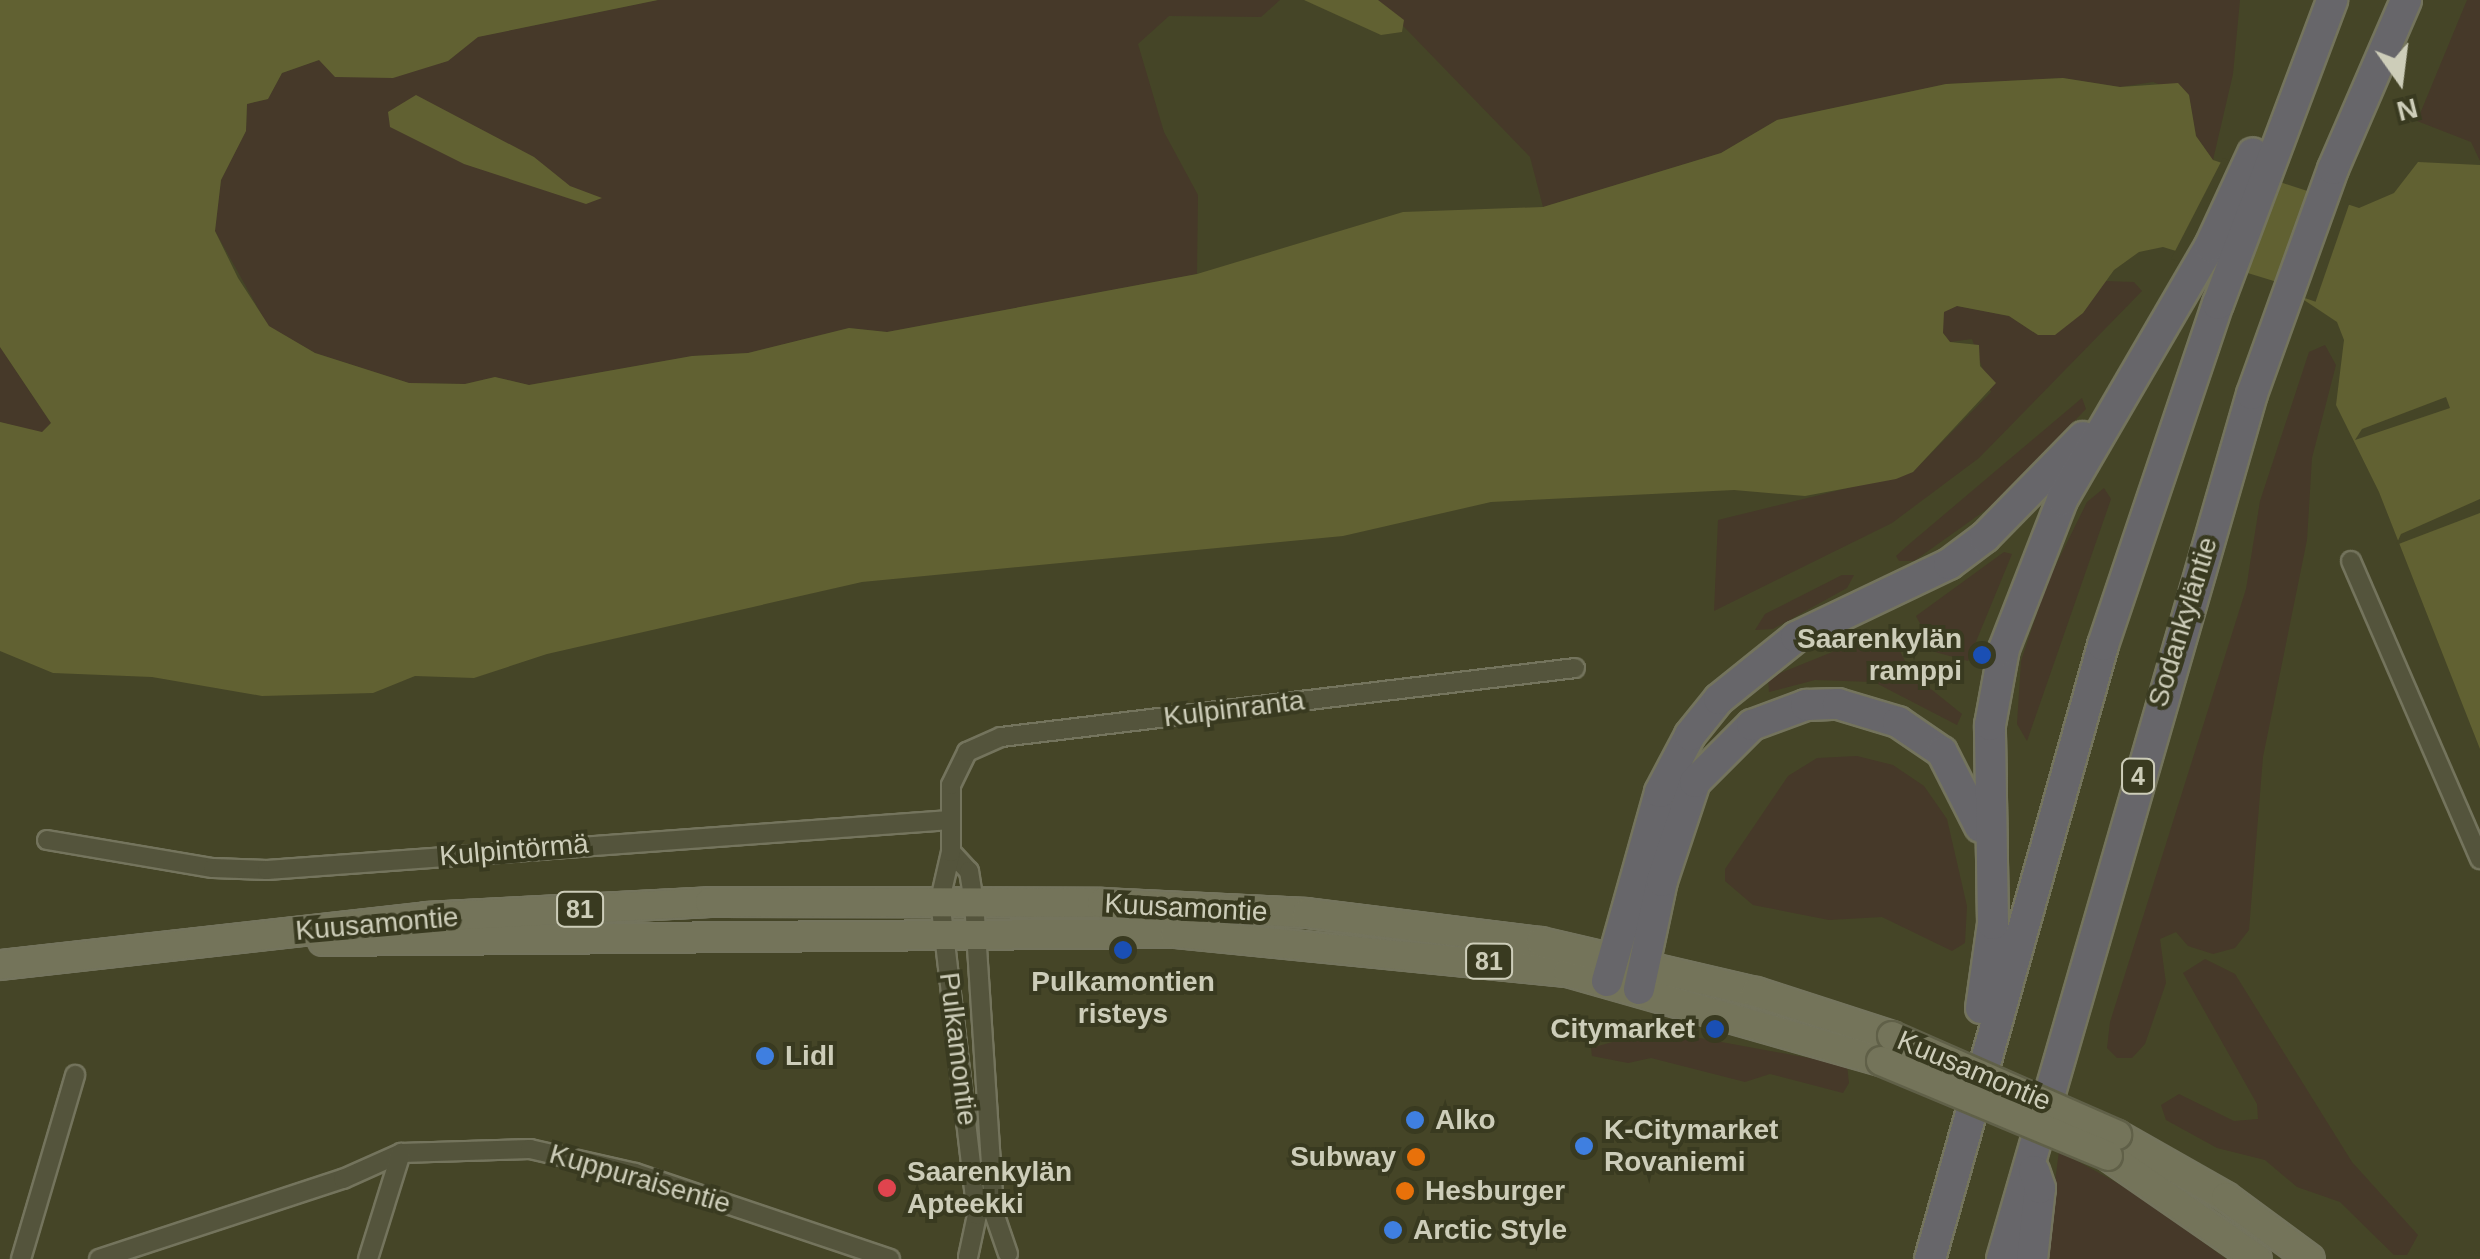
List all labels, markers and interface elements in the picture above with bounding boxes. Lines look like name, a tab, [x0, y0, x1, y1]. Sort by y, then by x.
north arrow	[2350, 30, 2450, 130]
text: N	[2394, 92, 2421, 127]
street label: Sodankyläntie	[2141, 533, 2225, 711]
place label: Saarenkylän ramppi	[1797, 622, 1962, 688]
marker: Saarenkylän ramppi	[1971, 644, 1993, 666]
street label: Kulpinranta	[1162, 684, 1306, 734]
road number: 4	[2120, 756, 2156, 796]
street label: Kulpintörmä	[438, 827, 590, 873]
street label: Kuusamontie	[1104, 887, 1268, 929]
road number: 81	[555, 889, 605, 929]
street label: Kuusamontie	[294, 900, 460, 948]
marker: Pulkamontien risteys	[1112, 939, 1134, 961]
road number: 81	[1464, 941, 1514, 981]
place label: Pulkamontien risteys	[1031, 965, 1215, 1031]
street label: Pulkamontie	[932, 970, 984, 1128]
place label: Citymarket	[1550, 1012, 1695, 1046]
marker: Citymarket	[1704, 1018, 1726, 1040]
street label: Kuusamontie	[1892, 1024, 2056, 1118]
place label: Lidl	[785, 1039, 835, 1073]
marker: Lidl	[754, 1045, 776, 1067]
place label: Alko	[1435, 1103, 1496, 1137]
marker: Alko	[1404, 1109, 1426, 1131]
place label: K-Citymarket Rovaniemi	[1604, 1113, 1778, 1179]
marker: K-Citymarket Rovaniemi	[1573, 1135, 1595, 1157]
street label: Kuppuraisentie	[546, 1137, 734, 1221]
place label: Subway	[1290, 1140, 1396, 1174]
marker: Subway	[1405, 1146, 1427, 1168]
place label: Saarenkylän Apteekki	[907, 1155, 1072, 1221]
place label: Hesburger	[1425, 1174, 1565, 1208]
marker: Saarenkylän Apteekki	[876, 1177, 898, 1199]
marker: Hesburger	[1394, 1180, 1416, 1202]
place label: Arctic Style	[1413, 1213, 1567, 1247]
marker: Arctic Style	[1382, 1219, 1404, 1241]

